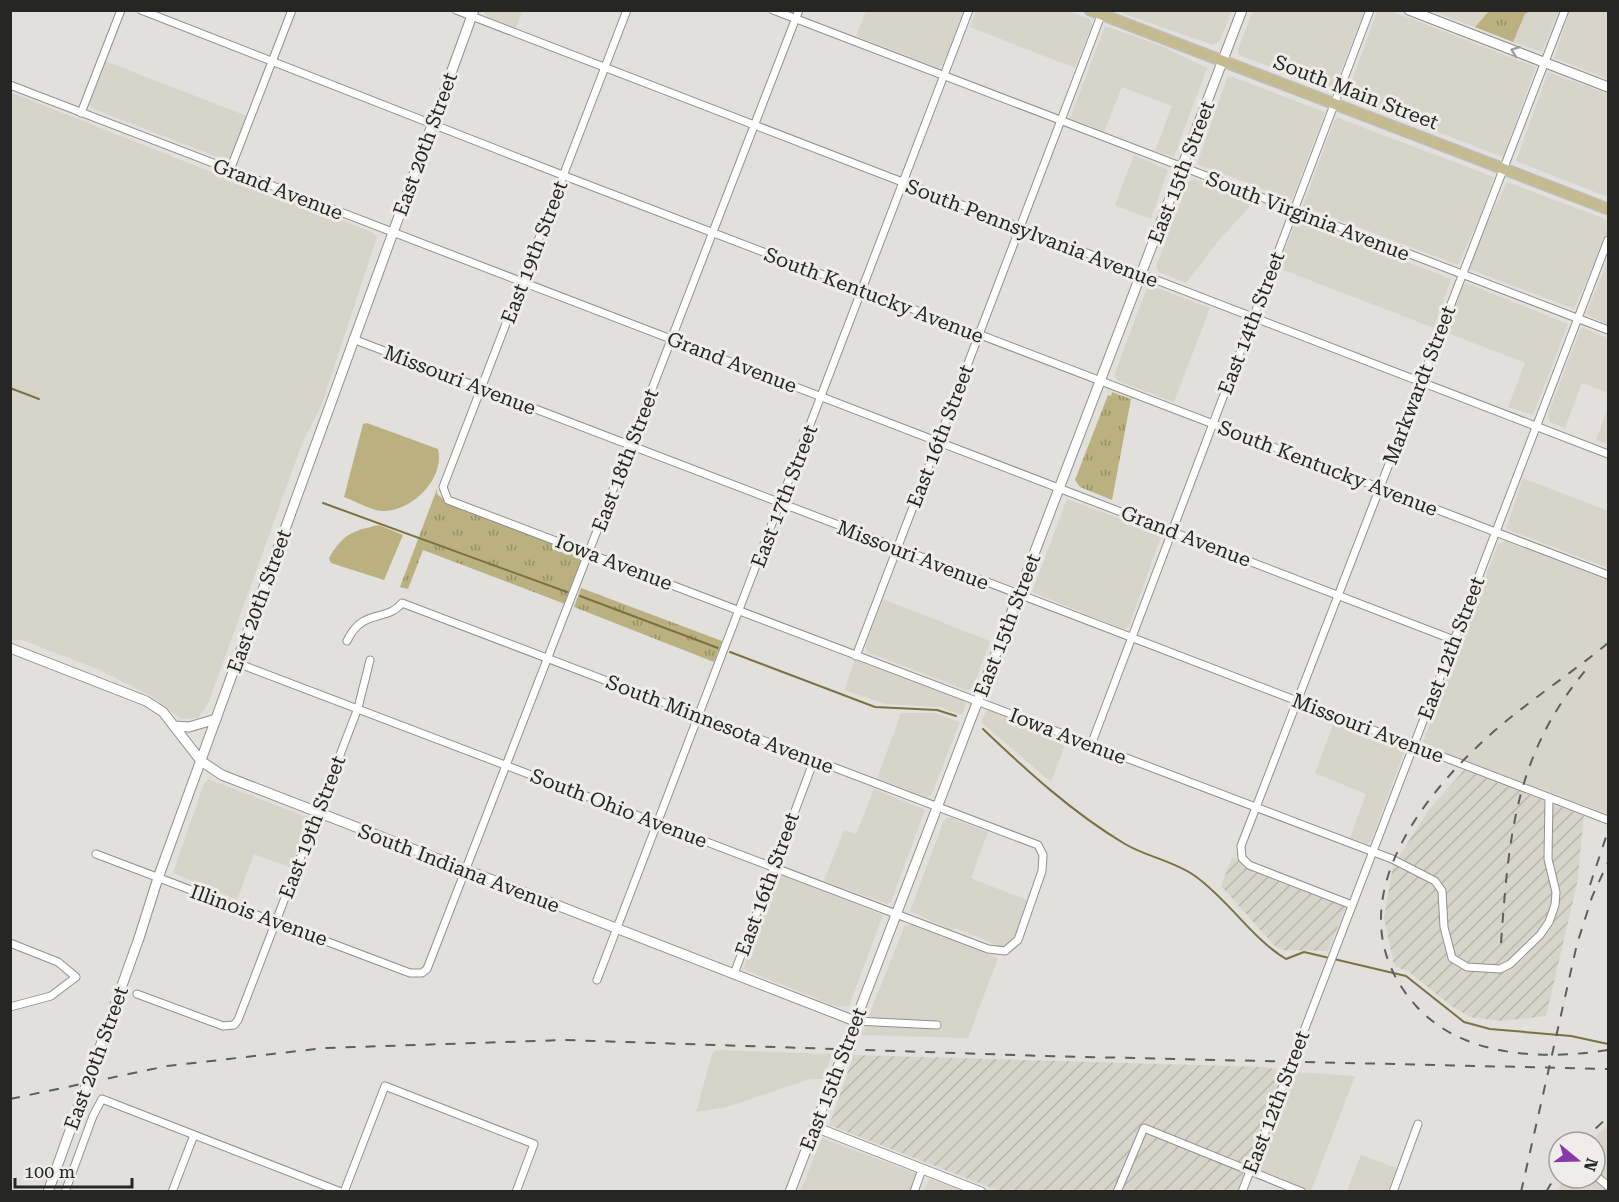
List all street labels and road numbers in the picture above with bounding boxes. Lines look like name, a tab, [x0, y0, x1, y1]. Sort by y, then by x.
street label: South Main Street	[1270, 50, 1442, 135]
street label: East 20th Street	[388, 68, 462, 219]
street label: East 15th Street	[1143, 97, 1219, 247]
street label: Grand Avenue	[210, 153, 346, 225]
street label: South Virginia Avenue	[1203, 166, 1413, 266]
street label: South Pennsylvania Avenue	[902, 174, 1162, 292]
street label: East 19th Street	[496, 177, 572, 327]
street label: South Kentucky Avenue	[761, 242, 987, 348]
street label: East 14th Street	[1213, 248, 1289, 398]
street label: Markwardt Street	[1378, 302, 1461, 468]
street label: Grand Avenue	[664, 326, 800, 398]
street label: Missouri Avenue	[381, 340, 539, 420]
street label: East 16th Street	[902, 361, 978, 511]
street label: East 18th Street	[587, 385, 663, 535]
street label: South Kentucky Avenue	[1215, 415, 1441, 521]
street label: East 17th Street	[746, 421, 822, 571]
street label: Grand Avenue	[1118, 500, 1254, 572]
street label: Missouri Avenue	[834, 515, 992, 595]
street label: East 20th Street	[222, 525, 296, 676]
street label: Iowa Avenue	[552, 529, 676, 595]
street label: East 15th Street	[969, 550, 1045, 700]
street label: East 12th Street	[1413, 573, 1489, 723]
street label: South Minnesota Avenue	[603, 669, 837, 779]
street label: Missouri Avenue	[1289, 688, 1447, 768]
street label: Iowa Avenue	[1006, 703, 1130, 769]
street label: East 19th Street	[274, 752, 350, 902]
street label: South Ohio Avenue	[527, 763, 711, 853]
street label: East 16th Street	[730, 808, 804, 959]
street label: South Indiana Avenue	[355, 818, 563, 918]
street label: Illinois Avenue	[187, 879, 331, 951]
street label: East 20th Street	[59, 982, 133, 1133]
street label: East 15th Street	[795, 1004, 871, 1154]
street label: East 12th Street	[1238, 1027, 1314, 1177]

